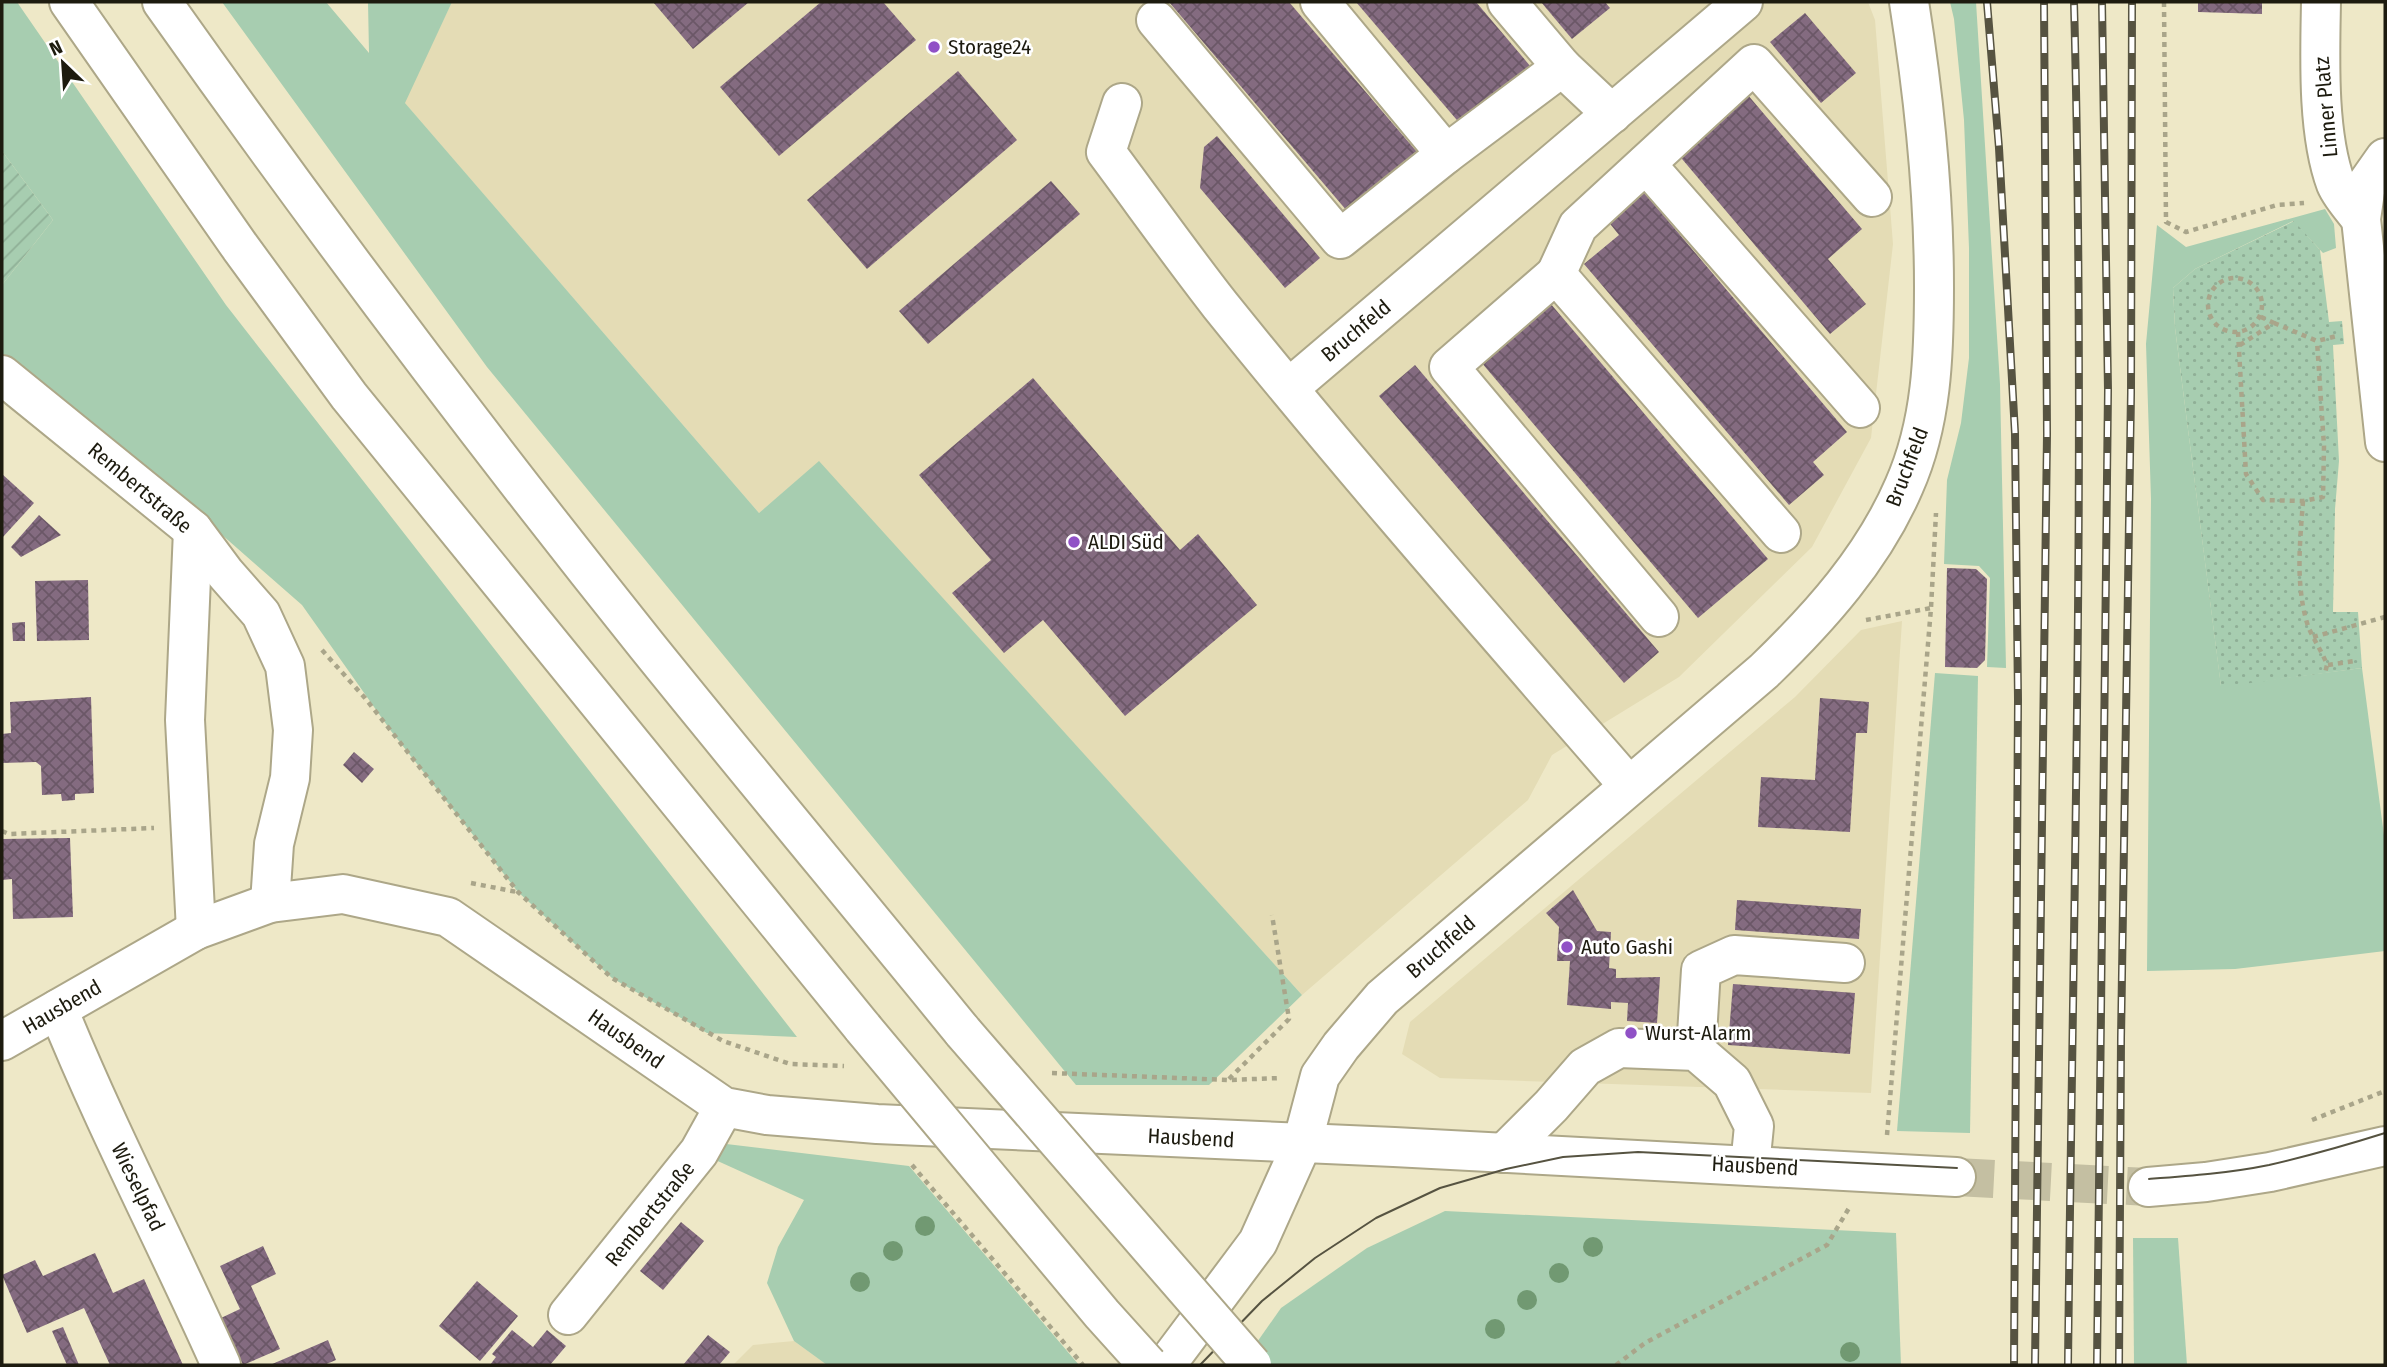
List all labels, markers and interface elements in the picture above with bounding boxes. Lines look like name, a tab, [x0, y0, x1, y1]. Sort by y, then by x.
north arrow	[28, 28, 98, 98]
place label: Storage24	[948, 34, 1031, 60]
text: N	[46, 35, 66, 61]
marker: Storage24	[926, 39, 942, 55]
street label: Linner Platz	[2309, 56, 2343, 158]
street label: Bruchfeld	[1316, 294, 1396, 368]
street label: Bruchfeld	[1880, 424, 1934, 510]
street label: Rembertstraße	[83, 437, 197, 539]
place label: ALDI Süd	[1088, 529, 1164, 555]
marker: ALDI Süd	[1066, 534, 1082, 550]
street label: Bruchfeld	[1401, 910, 1481, 984]
place label: Auto Gashi	[1581, 934, 1673, 960]
marker: Auto Gashi	[1559, 939, 1575, 955]
street label: Hausbend	[18, 974, 106, 1040]
street label: Hausbend	[583, 1003, 669, 1075]
place label: Wurst-Alarm	[1645, 1020, 1751, 1046]
marker: Wurst-Alarm	[1623, 1025, 1639, 1041]
street label: Hausbend	[1147, 1123, 1235, 1153]
street label: Wieselpfad	[105, 1139, 171, 1235]
street label: Hausbend	[1711, 1151, 1799, 1181]
street label: Rembertstraße	[600, 1156, 700, 1272]

